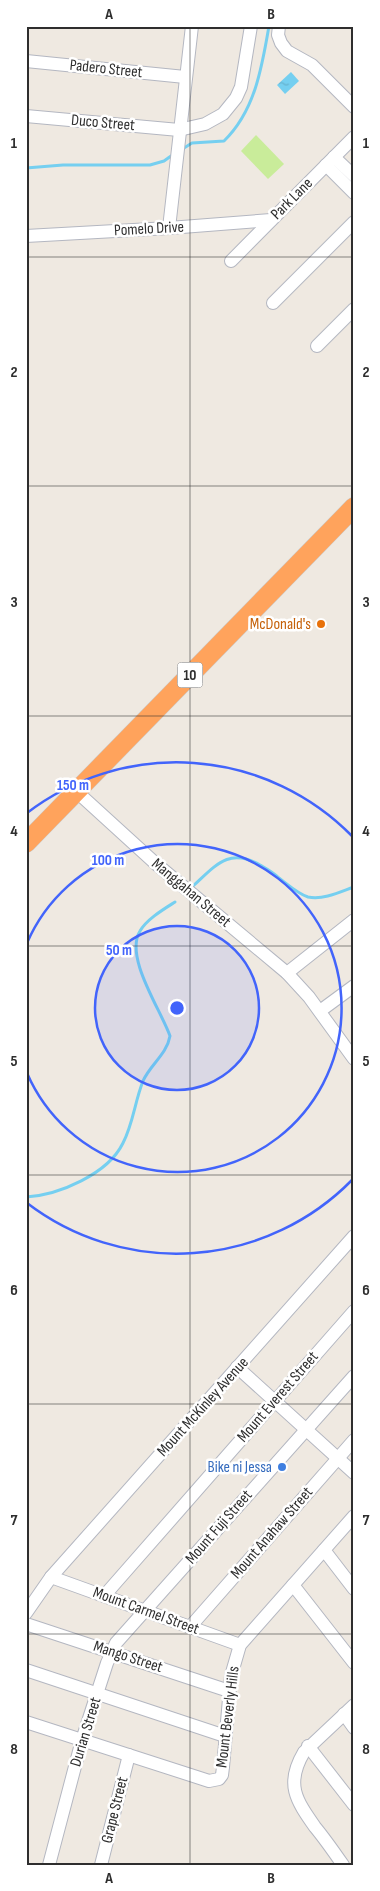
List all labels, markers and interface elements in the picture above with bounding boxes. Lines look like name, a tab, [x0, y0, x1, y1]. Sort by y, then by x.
text: A	[104, 5, 113, 24]
text: B	[267, 5, 275, 24]
street label: Padero Street	[69, 56, 143, 82]
street label: Duco Street	[70, 111, 136, 135]
text: 1	[11, 134, 18, 153]
text: 1	[363, 134, 370, 153]
street label: Park Lane	[267, 174, 317, 224]
street label: Pomelo Drive	[113, 218, 185, 240]
text: 2	[10, 363, 18, 382]
text: 2	[362, 363, 370, 382]
text: 3	[10, 593, 18, 612]
text: 3	[362, 593, 370, 612]
place label: McDonald's	[250, 615, 311, 634]
marker: McDonald's	[315, 618, 327, 630]
road number: 10	[178, 662, 202, 688]
text: 150 m	[57, 776, 89, 795]
text: 4	[10, 822, 18, 841]
text: 4	[362, 822, 370, 841]
text: 100 m	[92, 851, 124, 870]
street label: Manggahan Street	[148, 854, 234, 932]
text: 50 m	[106, 941, 132, 960]
centre of rings	[168, 999, 186, 1017]
text: 5	[10, 1052, 18, 1071]
text: 5	[362, 1052, 370, 1071]
text: 6	[10, 1281, 18, 1300]
text: 6	[362, 1281, 370, 1300]
street label: Mount Everest Street	[233, 1348, 323, 1446]
street label: Mount McKinley Avenue	[153, 1353, 253, 1461]
place label: Bike ni Jessa	[208, 1458, 272, 1477]
marker: Bike ni Jessa	[276, 1461, 288, 1473]
street label: Mount Anahaw Street	[227, 1483, 317, 1583]
street label: Mount Fuji Street	[182, 1486, 256, 1568]
text: 7	[11, 1511, 18, 1530]
text: 7	[363, 1511, 370, 1530]
street label: Mount Carmel Street	[90, 1583, 202, 1639]
street label: Mango Street	[91, 1637, 165, 1677]
street label: Mount Beverly Hills	[212, 1665, 244, 1769]
street label: Durian Street	[66, 1695, 106, 1769]
text: 8	[10, 1740, 18, 1759]
text: 8	[362, 1740, 370, 1759]
street label: Grape Street	[98, 1775, 132, 1845]
text: A	[104, 1869, 113, 1888]
text: B	[267, 1869, 275, 1888]

